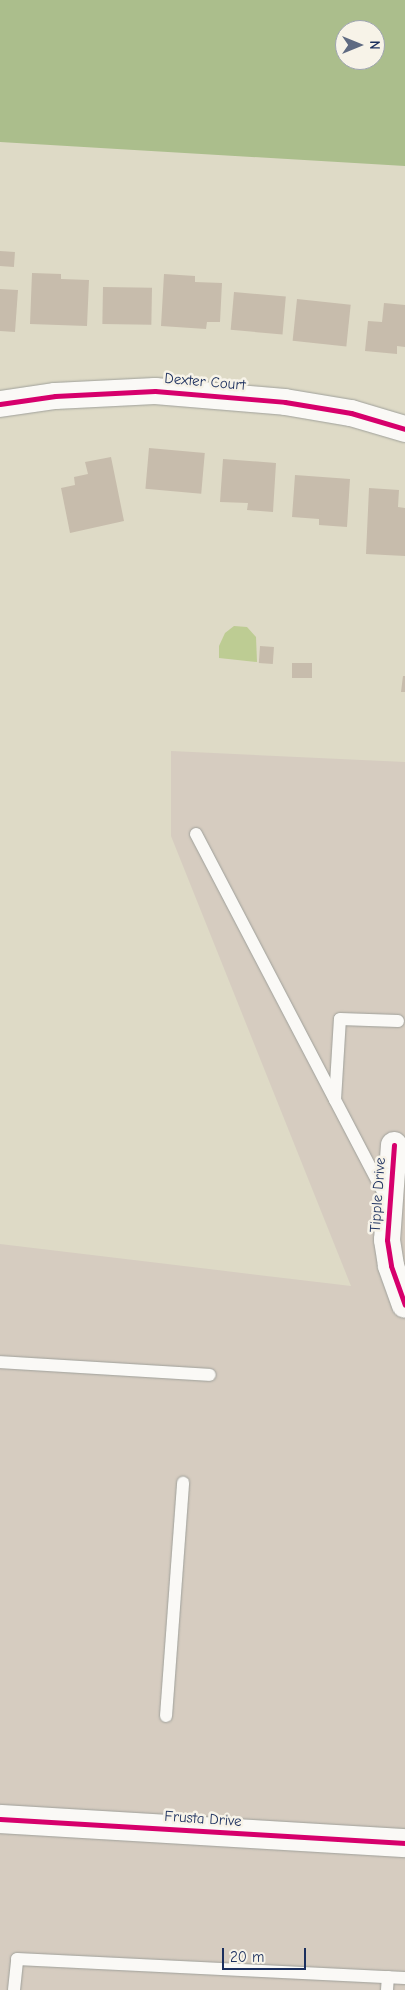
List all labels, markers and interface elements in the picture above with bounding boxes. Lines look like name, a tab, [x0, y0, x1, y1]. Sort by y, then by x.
north arrow	[335, 20, 385, 70]
text: N	[366, 40, 383, 50]
street label: Dexter Court	[164, 369, 246, 395]
street label: Tipple Drive	[366, 1157, 390, 1233]
street label: Frusta Drive	[164, 1807, 242, 1831]
scale bar	[225, 1938, 309, 1970]
text: 20 m	[230, 1948, 264, 1966]

